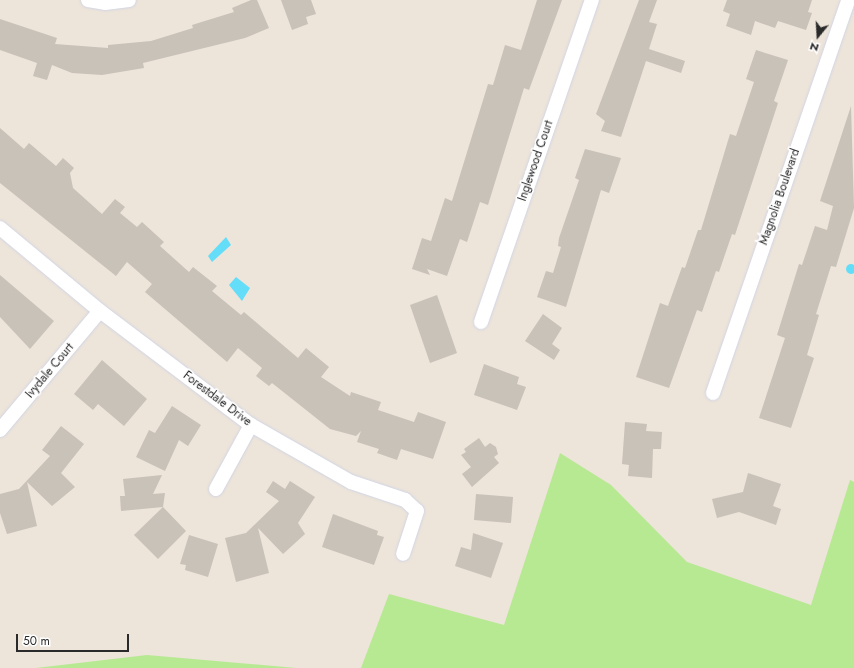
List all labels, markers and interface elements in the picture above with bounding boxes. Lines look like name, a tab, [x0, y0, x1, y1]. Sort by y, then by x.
north arrow	[798, 16, 838, 56]
text: N	[808, 38, 821, 56]
street label: Inglewood Court	[515, 119, 557, 203]
street label: Magnolia Boulevard	[757, 147, 803, 247]
street label: Ivydale Court	[23, 341, 77, 401]
street label: Forestdale Drive	[180, 369, 254, 429]
scale bar	[18, 626, 131, 652]
text: 50 m	[23, 632, 50, 650]

